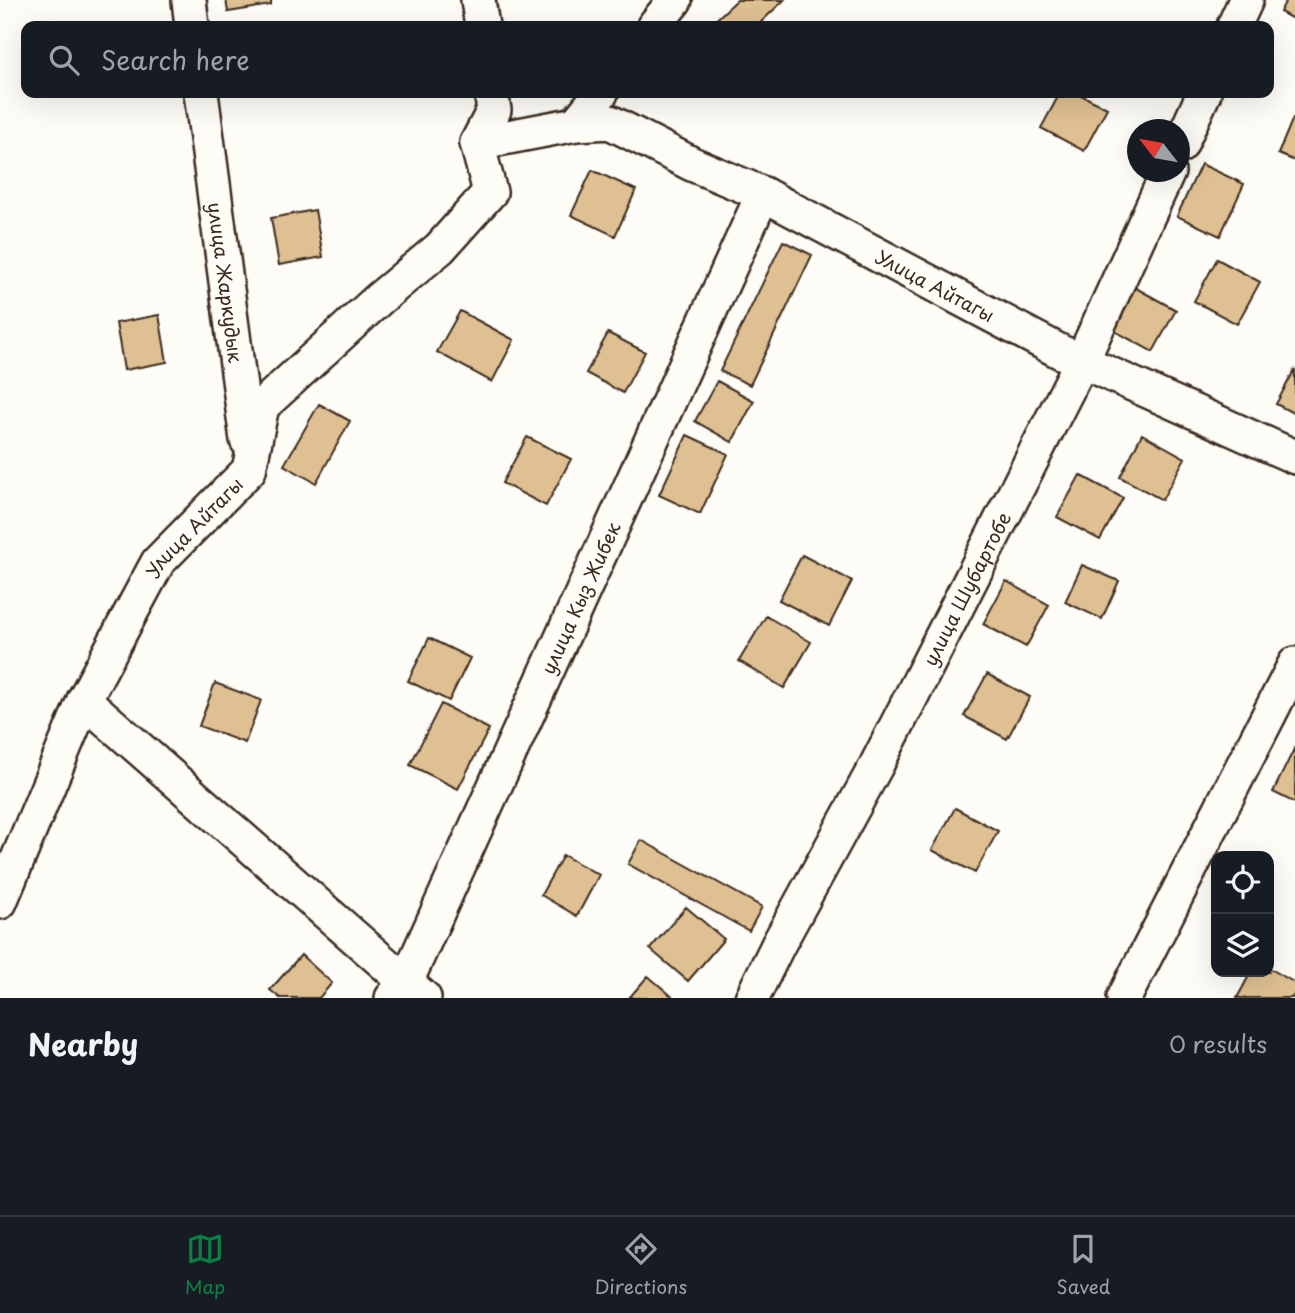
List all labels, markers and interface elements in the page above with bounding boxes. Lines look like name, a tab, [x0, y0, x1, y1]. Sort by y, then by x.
search box	[21, 21, 1274, 98]
text: Search here	[101, 40, 250, 79]
icon: search	[45, 41, 83, 79]
north arrow	[1127, 119, 1190, 182]
street label: улица Жаркудык	[202, 200, 251, 365]
street label: Улица Айтагы	[871, 242, 1000, 328]
street label: Улица Айтагы	[138, 470, 249, 583]
street label: улица Шубартобе	[915, 507, 1017, 671]
street label: улица Кыз Жибек	[533, 516, 627, 679]
map controls	[1211, 851, 1274, 977]
button: locate	[1211, 851, 1274, 914]
button: layers	[1211, 914, 1274, 977]
text: Nearby	[28, 1021, 138, 1066]
text: 0 results	[1169, 1026, 1267, 1061]
tab: Map	[185, 1230, 225, 1300]
tab: Directions	[595, 1230, 687, 1300]
tab: Saved	[1056, 1230, 1110, 1300]

